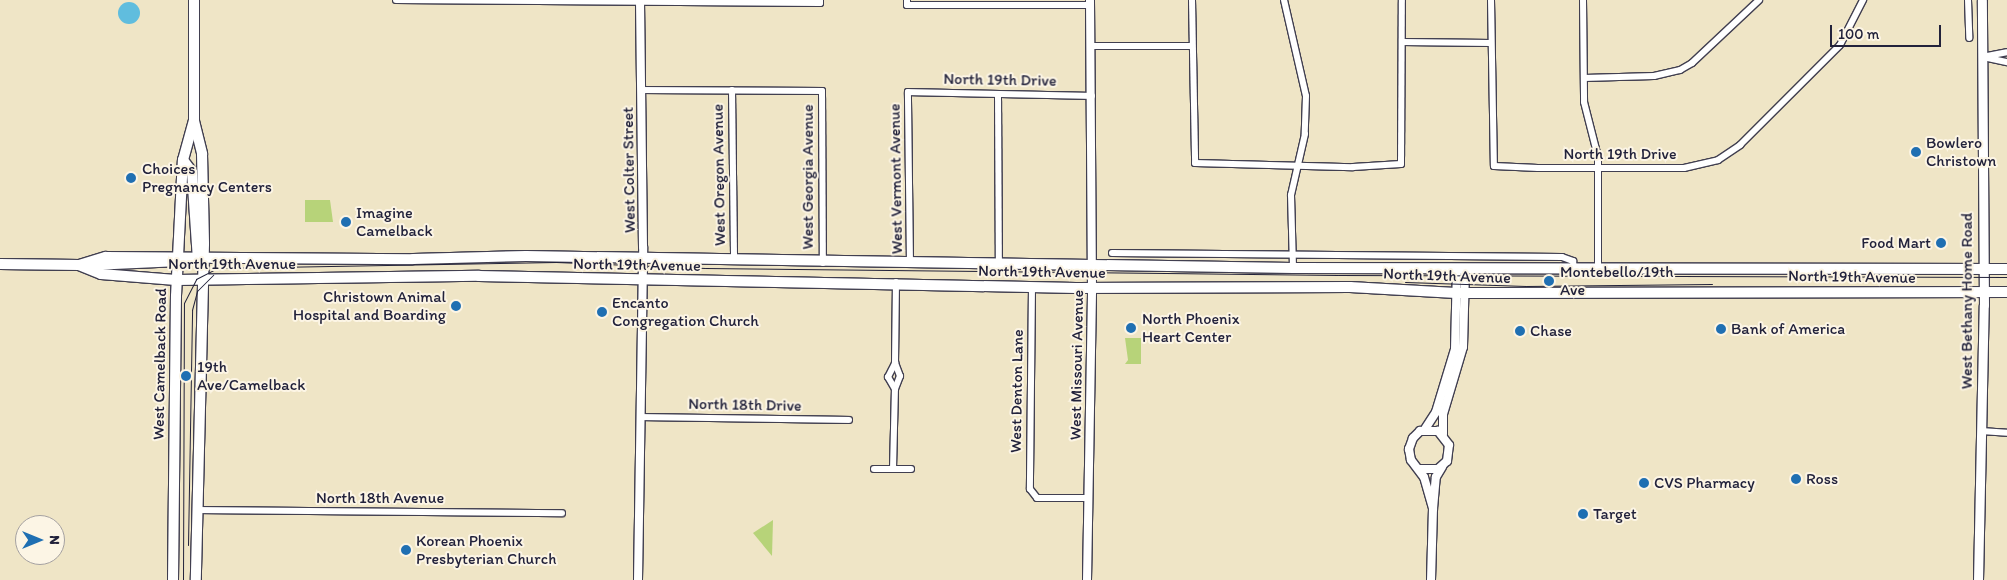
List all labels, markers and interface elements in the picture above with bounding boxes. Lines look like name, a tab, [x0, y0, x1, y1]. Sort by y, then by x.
scale bar	[1832, 15, 1943, 47]
text: 100 m	[1838, 25, 1879, 43]
street label: North 19th Drive	[943, 69, 1057, 91]
street label: West Oregon Avenue	[708, 104, 730, 246]
street label: West Vermont Avenue	[885, 104, 907, 254]
street label: West Georgia Avenue	[798, 105, 818, 249]
street label: West Colter Street	[618, 107, 640, 233]
place label: Bowlero Christown	[1926, 133, 1996, 171]
street label: North 19th Drive	[1563, 144, 1677, 164]
marker: Bowlero Christown	[1910, 146, 1922, 158]
place label: Choices Pregnancy Centers	[142, 159, 272, 197]
marker: Choices Pregnancy Centers	[124, 171, 138, 185]
place label: Imagine Camelback	[356, 203, 433, 241]
street label: West Bethany Home Road	[1957, 213, 1977, 389]
marker: Imagine Camelback	[340, 216, 352, 228]
place label: Food Mart	[1861, 233, 1931, 253]
marker: Food Mart	[1935, 237, 1947, 249]
street label: North 19th Avenue	[168, 254, 296, 274]
street label: North 19th Avenue	[573, 254, 701, 276]
street label: North 19th Avenue	[978, 261, 1106, 283]
place label: Montebello/19th Ave	[1560, 262, 1673, 300]
street label: North 19th Avenue	[1383, 264, 1511, 288]
street label: North 19th Avenue	[1788, 266, 1916, 288]
marker: Montebello/19th Ave	[1542, 274, 1556, 288]
place label: Christown Animal Hospital and Boarding	[293, 287, 446, 325]
street label: West Camelback Road	[149, 288, 171, 440]
street label: West Missouri Avenue	[1066, 290, 1088, 440]
place label: Encanto Congregation Church	[612, 293, 759, 331]
marker: Christown Animal Hospital and Boarding	[450, 300, 462, 312]
marker: Encanto Congregation Church	[596, 306, 608, 318]
place label: North Phoenix Heart Center	[1142, 309, 1239, 347]
place label: Bank of America	[1731, 319, 1846, 339]
marker: North Phoenix Heart Center	[1124, 321, 1138, 335]
place label: Chase	[1530, 321, 1572, 341]
marker: Bank of America	[1715, 323, 1727, 335]
marker: Chase	[1514, 325, 1526, 337]
street label: West Denton Lane	[1006, 329, 1028, 453]
place label: 19th Ave/Camelback	[197, 357, 305, 395]
marker: 19th Ave/Camelback	[179, 369, 193, 383]
street label: North 18th Drive	[688, 394, 802, 416]
place label: Ross	[1806, 469, 1838, 489]
place label: CVS Pharmacy	[1654, 473, 1755, 493]
marker: Ross	[1790, 473, 1802, 485]
marker: CVS Pharmacy	[1638, 477, 1650, 489]
street label: North 18th Avenue	[316, 488, 444, 508]
place label: Target	[1593, 504, 1637, 524]
marker: Target	[1577, 508, 1589, 520]
north arrow	[15, 515, 65, 565]
place label: Korean Phoenix Presbyterian Church	[416, 531, 557, 569]
text: N	[46, 535, 63, 545]
marker: Korean Phoenix Presbyterian Church	[400, 544, 412, 556]

